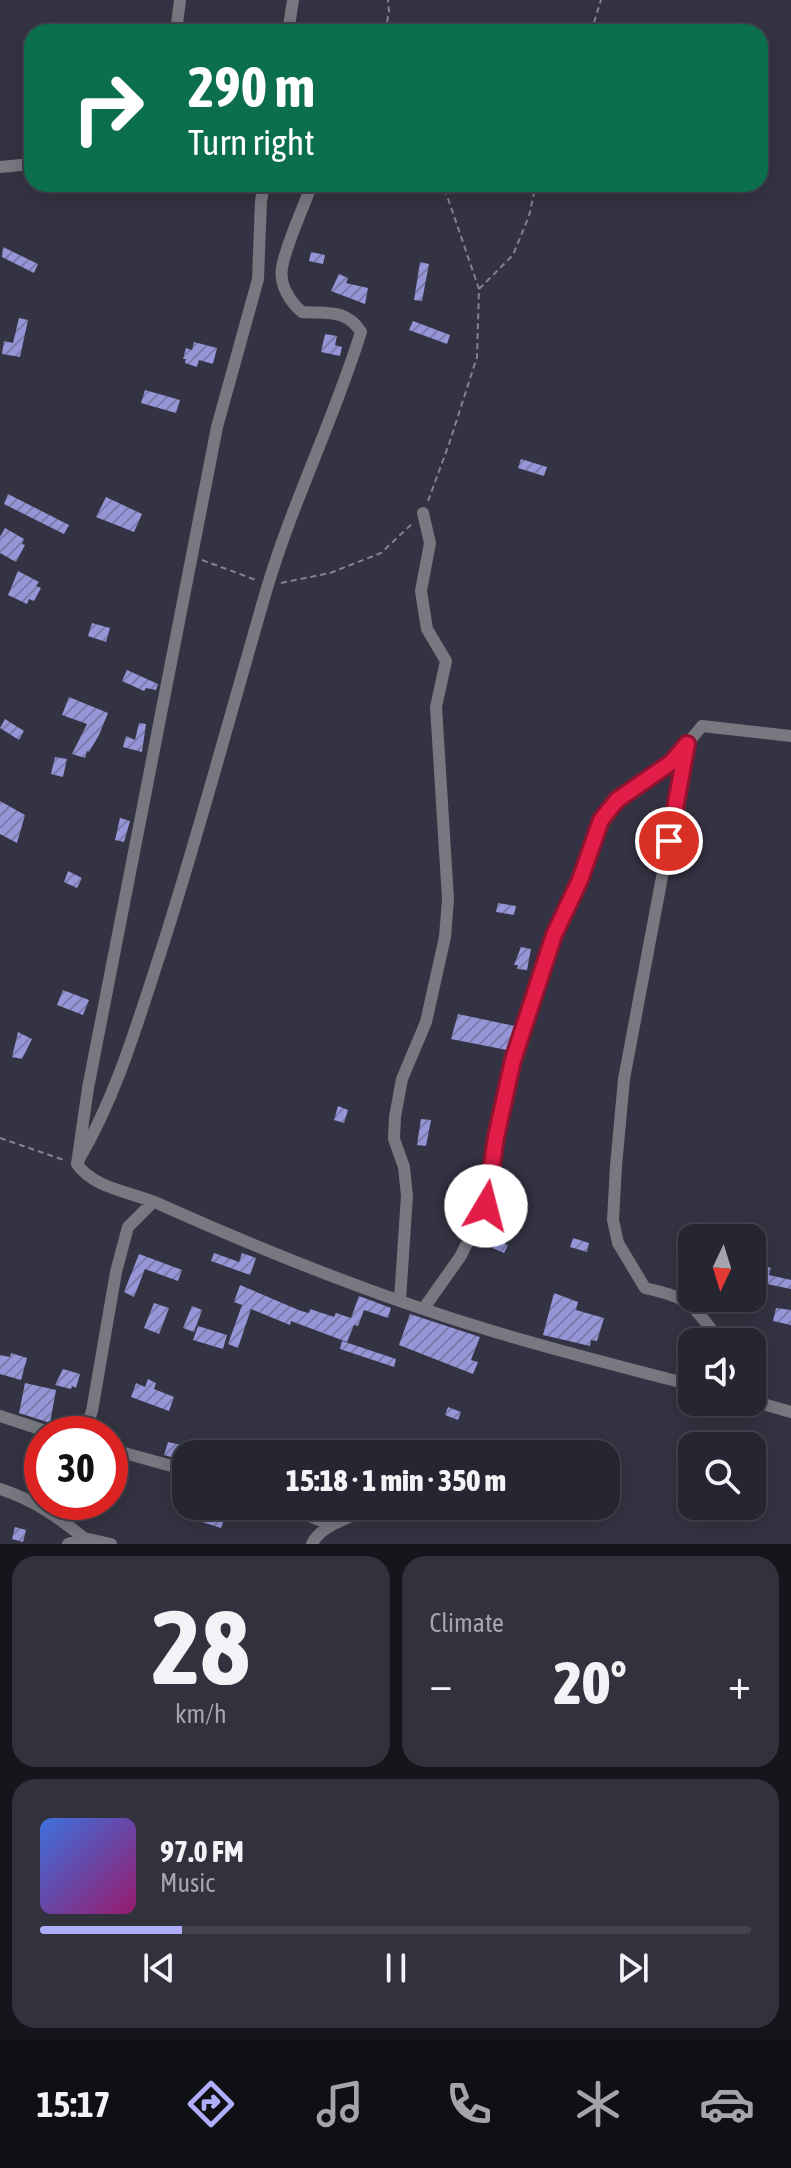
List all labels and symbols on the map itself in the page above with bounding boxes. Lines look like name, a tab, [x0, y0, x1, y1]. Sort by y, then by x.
pin	[635, 807, 703, 875]
position arrow	[444, 1164, 528, 1248]
north arrow	[678, 1224, 766, 1312]
speed limit sign: 30	[24, 1416, 128, 1520]

